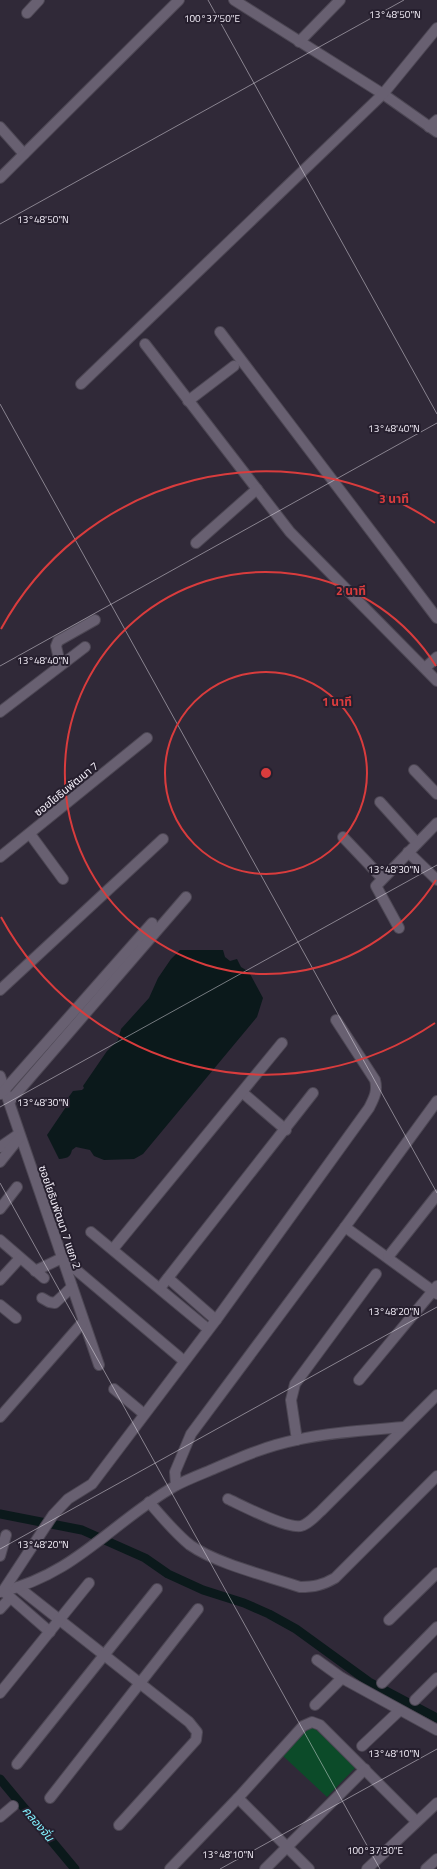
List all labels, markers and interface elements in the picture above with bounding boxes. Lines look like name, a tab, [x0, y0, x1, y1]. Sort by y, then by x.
text: 13°48'50"N	[369, 7, 421, 22]
text: 100°37'50"E	[184, 11, 241, 26]
text: 13°48'50"N	[17, 212, 69, 227]
text: 13°48'40"N	[368, 421, 420, 436]
text: 3 นาที	[379, 489, 409, 508]
text: 2 นาที	[336, 581, 366, 600]
text: 13°48'40"N	[17, 653, 69, 668]
text: 1 นาที	[322, 692, 352, 711]
street label: ซอยโยธินพัฒนา 7	[30, 758, 102, 820]
centre of rings	[259, 766, 273, 780]
text: 13°48'30"N	[368, 862, 420, 877]
text: 13°48'30"N	[17, 1095, 69, 1110]
street label: ซอยโยธินพัฒนา 7 แยก 2	[35, 1163, 85, 1271]
text: 13°48'20"N	[368, 1304, 420, 1319]
text: 13°48'20"N	[17, 1537, 69, 1552]
text: 13°48'10"N	[368, 1746, 420, 1761]
water label: คลองจั่น	[18, 1802, 59, 1846]
text: 100°37'30"E	[347, 1843, 404, 1858]
text: 13°48'10"N	[202, 1847, 254, 1862]

